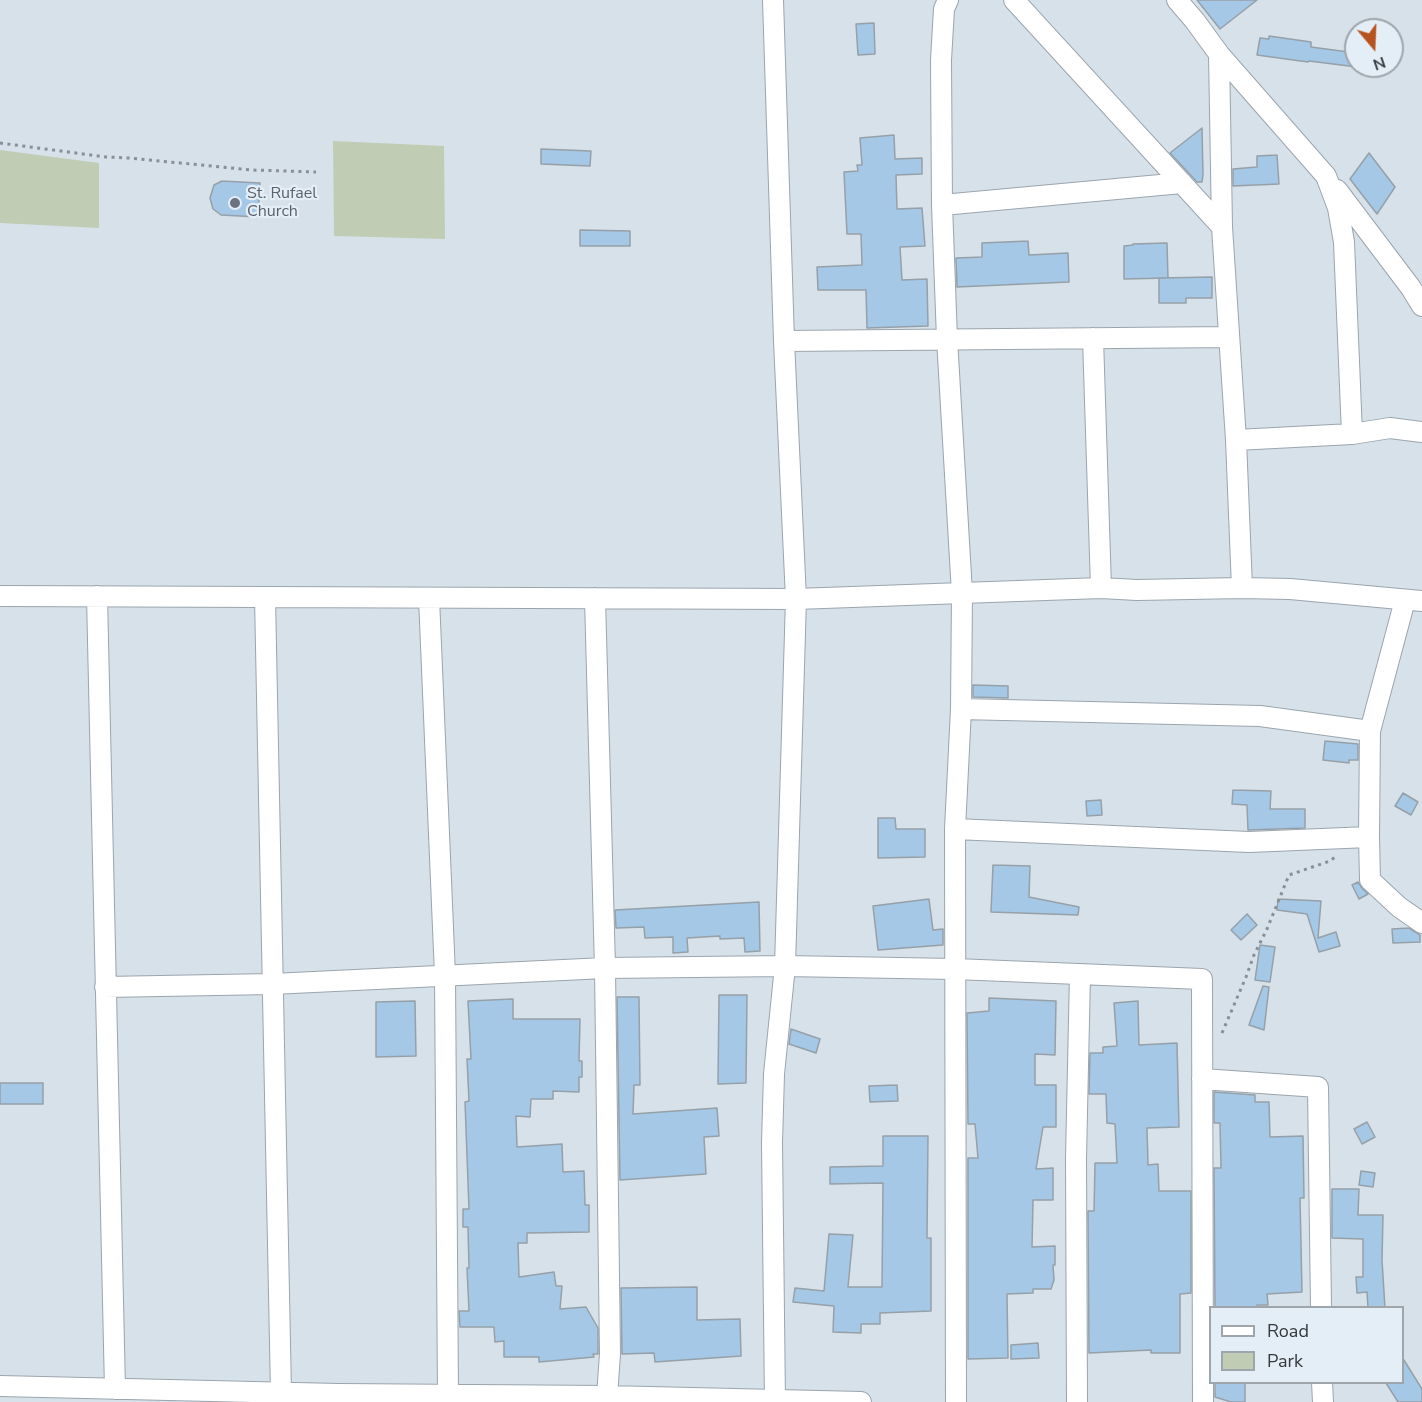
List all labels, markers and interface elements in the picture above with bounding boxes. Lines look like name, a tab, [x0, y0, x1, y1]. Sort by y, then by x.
north arrow	[1344, 18, 1404, 78]
text: N	[1370, 51, 1388, 75]
place label: St. Rufael Church	[247, 184, 317, 222]
marker: St. Rufael Church	[228, 196, 242, 210]
legend	[1209, 1306, 1404, 1384]
text: Road	[1267, 1319, 1309, 1343]
text: Park	[1267, 1349, 1303, 1373]

